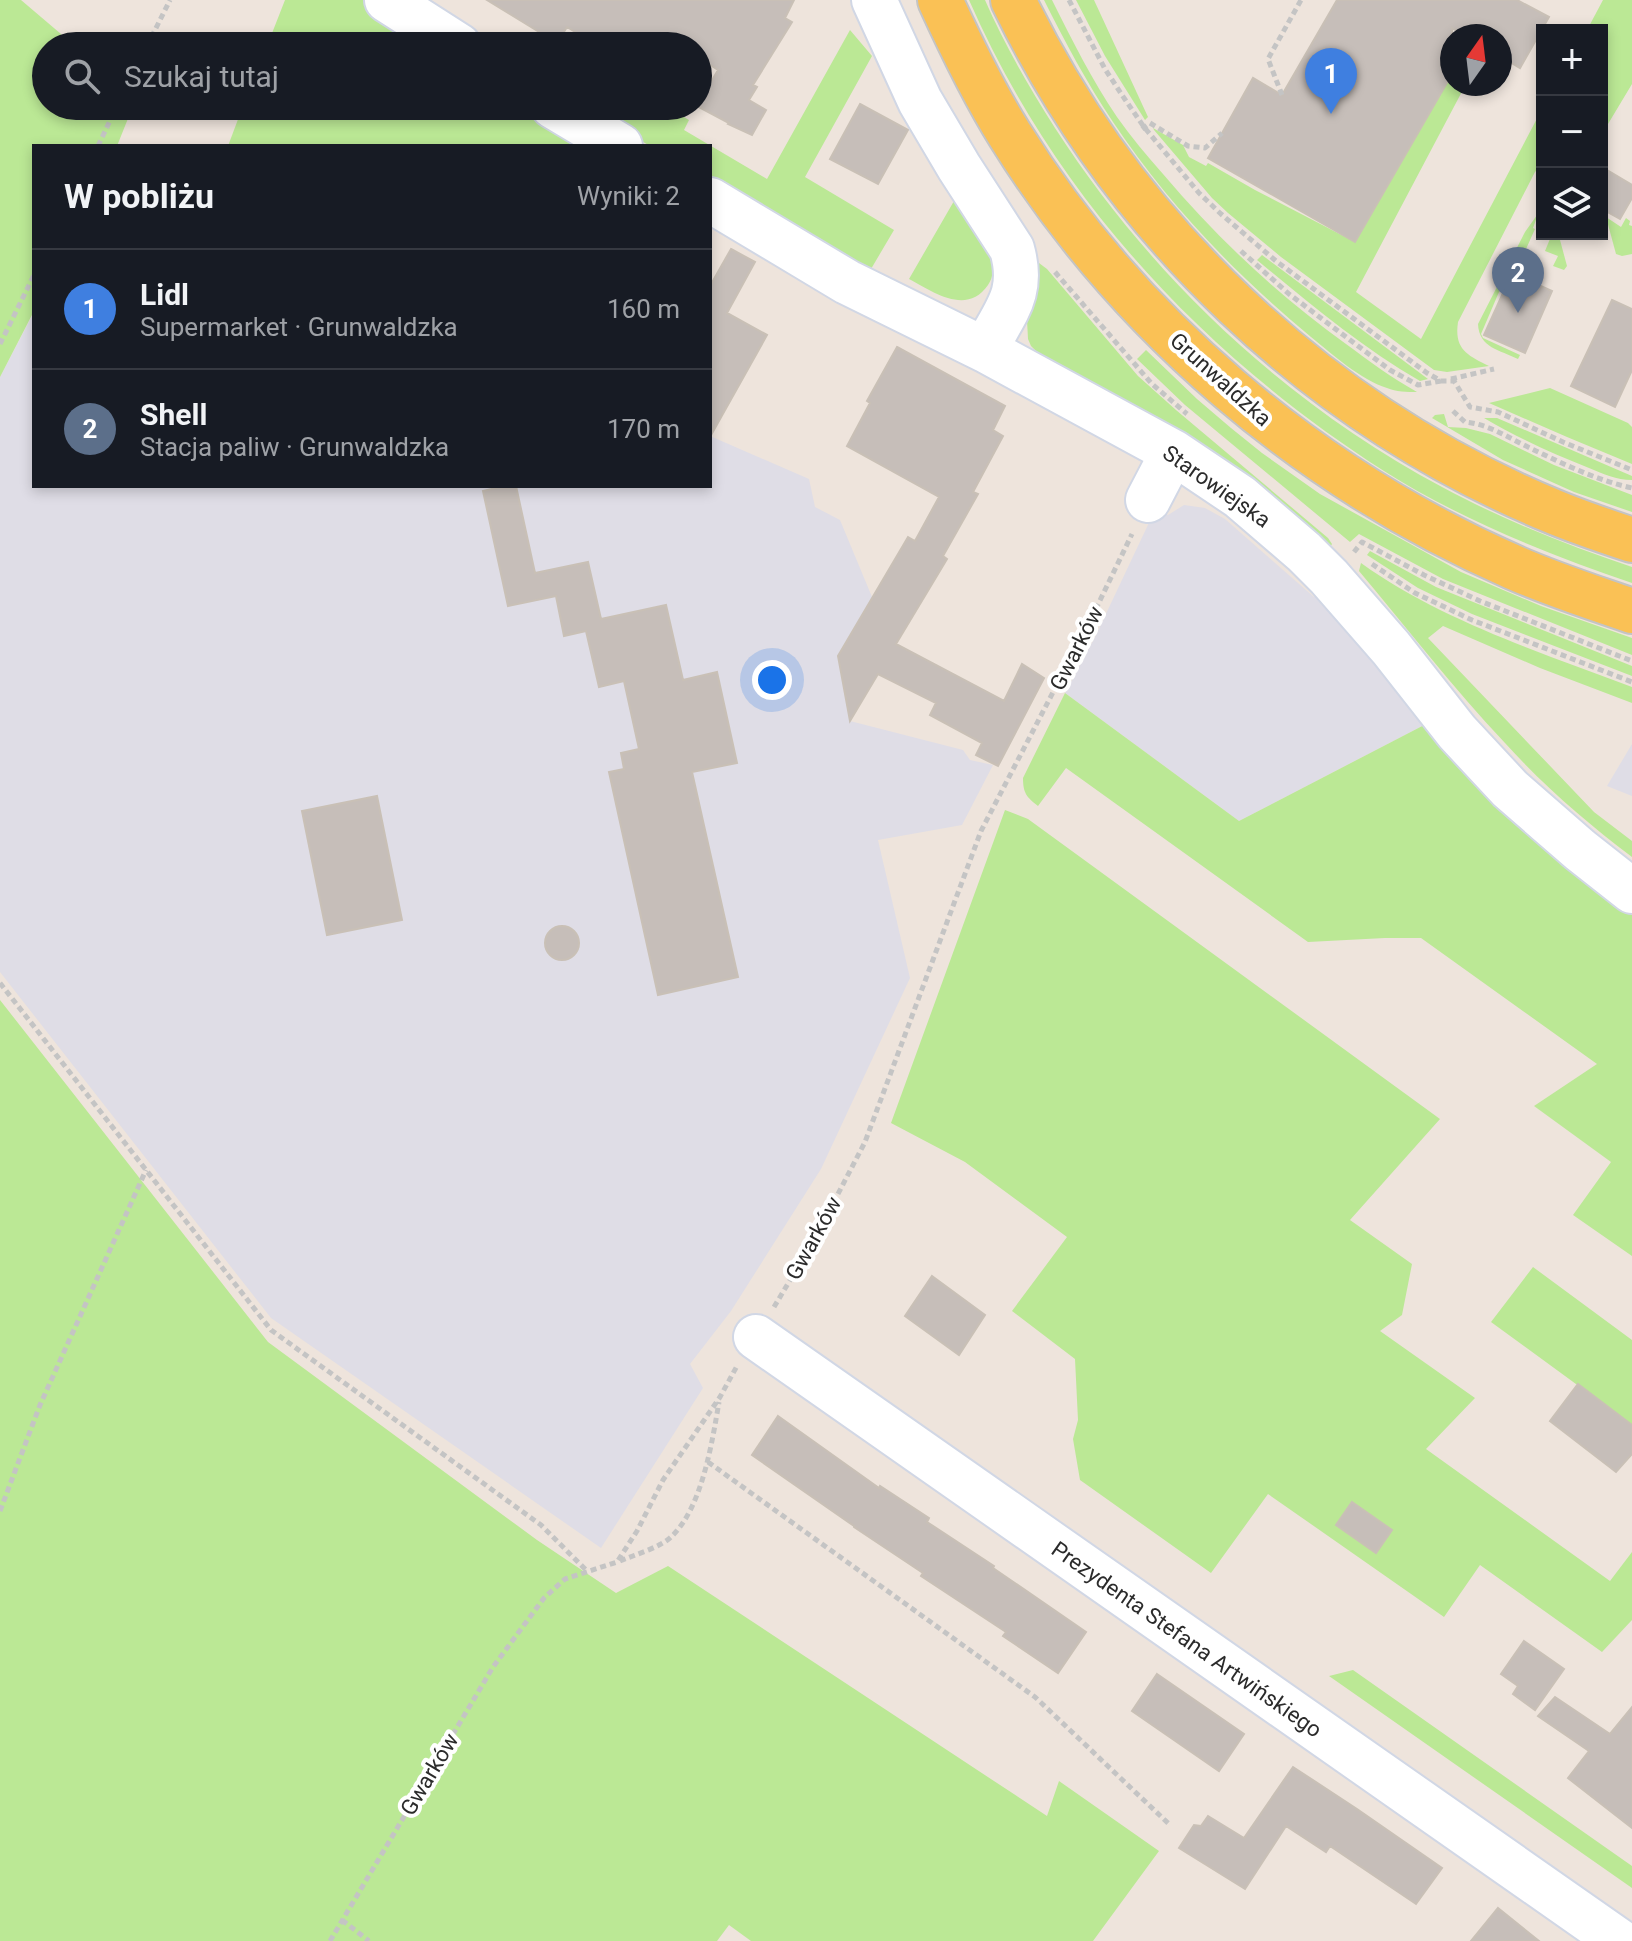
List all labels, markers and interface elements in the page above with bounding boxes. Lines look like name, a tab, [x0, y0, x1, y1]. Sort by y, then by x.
north arrow	[1440, 24, 1512, 96]
map controls	[1536, 24, 1608, 240]
button: +	[1536, 24, 1608, 96]
search box	[32, 32, 712, 120]
pin: 1	[1305, 48, 1357, 114]
icon: search	[60, 54, 104, 98]
text: Szukaj tutaj	[124, 59, 279, 94]
button: −	[1536, 96, 1608, 168]
button: layers	[1536, 168, 1608, 240]
text: W pobliżu	[64, 176, 214, 216]
text: Wyniki: 2	[577, 181, 680, 211]
pin: 2	[1492, 247, 1544, 313]
text: Lidl	[140, 277, 189, 312]
text: 1	[83, 294, 97, 324]
text: 160 m	[607, 294, 680, 324]
text: Supermarket · Grunwaldzka	[140, 312, 458, 342]
street label: Grunwaldzka	[1165, 328, 1276, 431]
text: Shell	[140, 397, 207, 432]
text: 2	[83, 414, 97, 444]
text: 170 m	[607, 414, 680, 444]
text: Stacja paliw · Grunwaldzka	[140, 432, 449, 462]
street label: Starowiejska	[1158, 440, 1275, 533]
street label: Gwarków	[1045, 602, 1108, 695]
your location	[752, 660, 792, 700]
street label: Gwarków	[780, 1192, 847, 1284]
street label: Prezydenta Stefana Artwińskiego	[1047, 1536, 1327, 1743]
street label: Gwarków	[395, 1728, 464, 1820]

